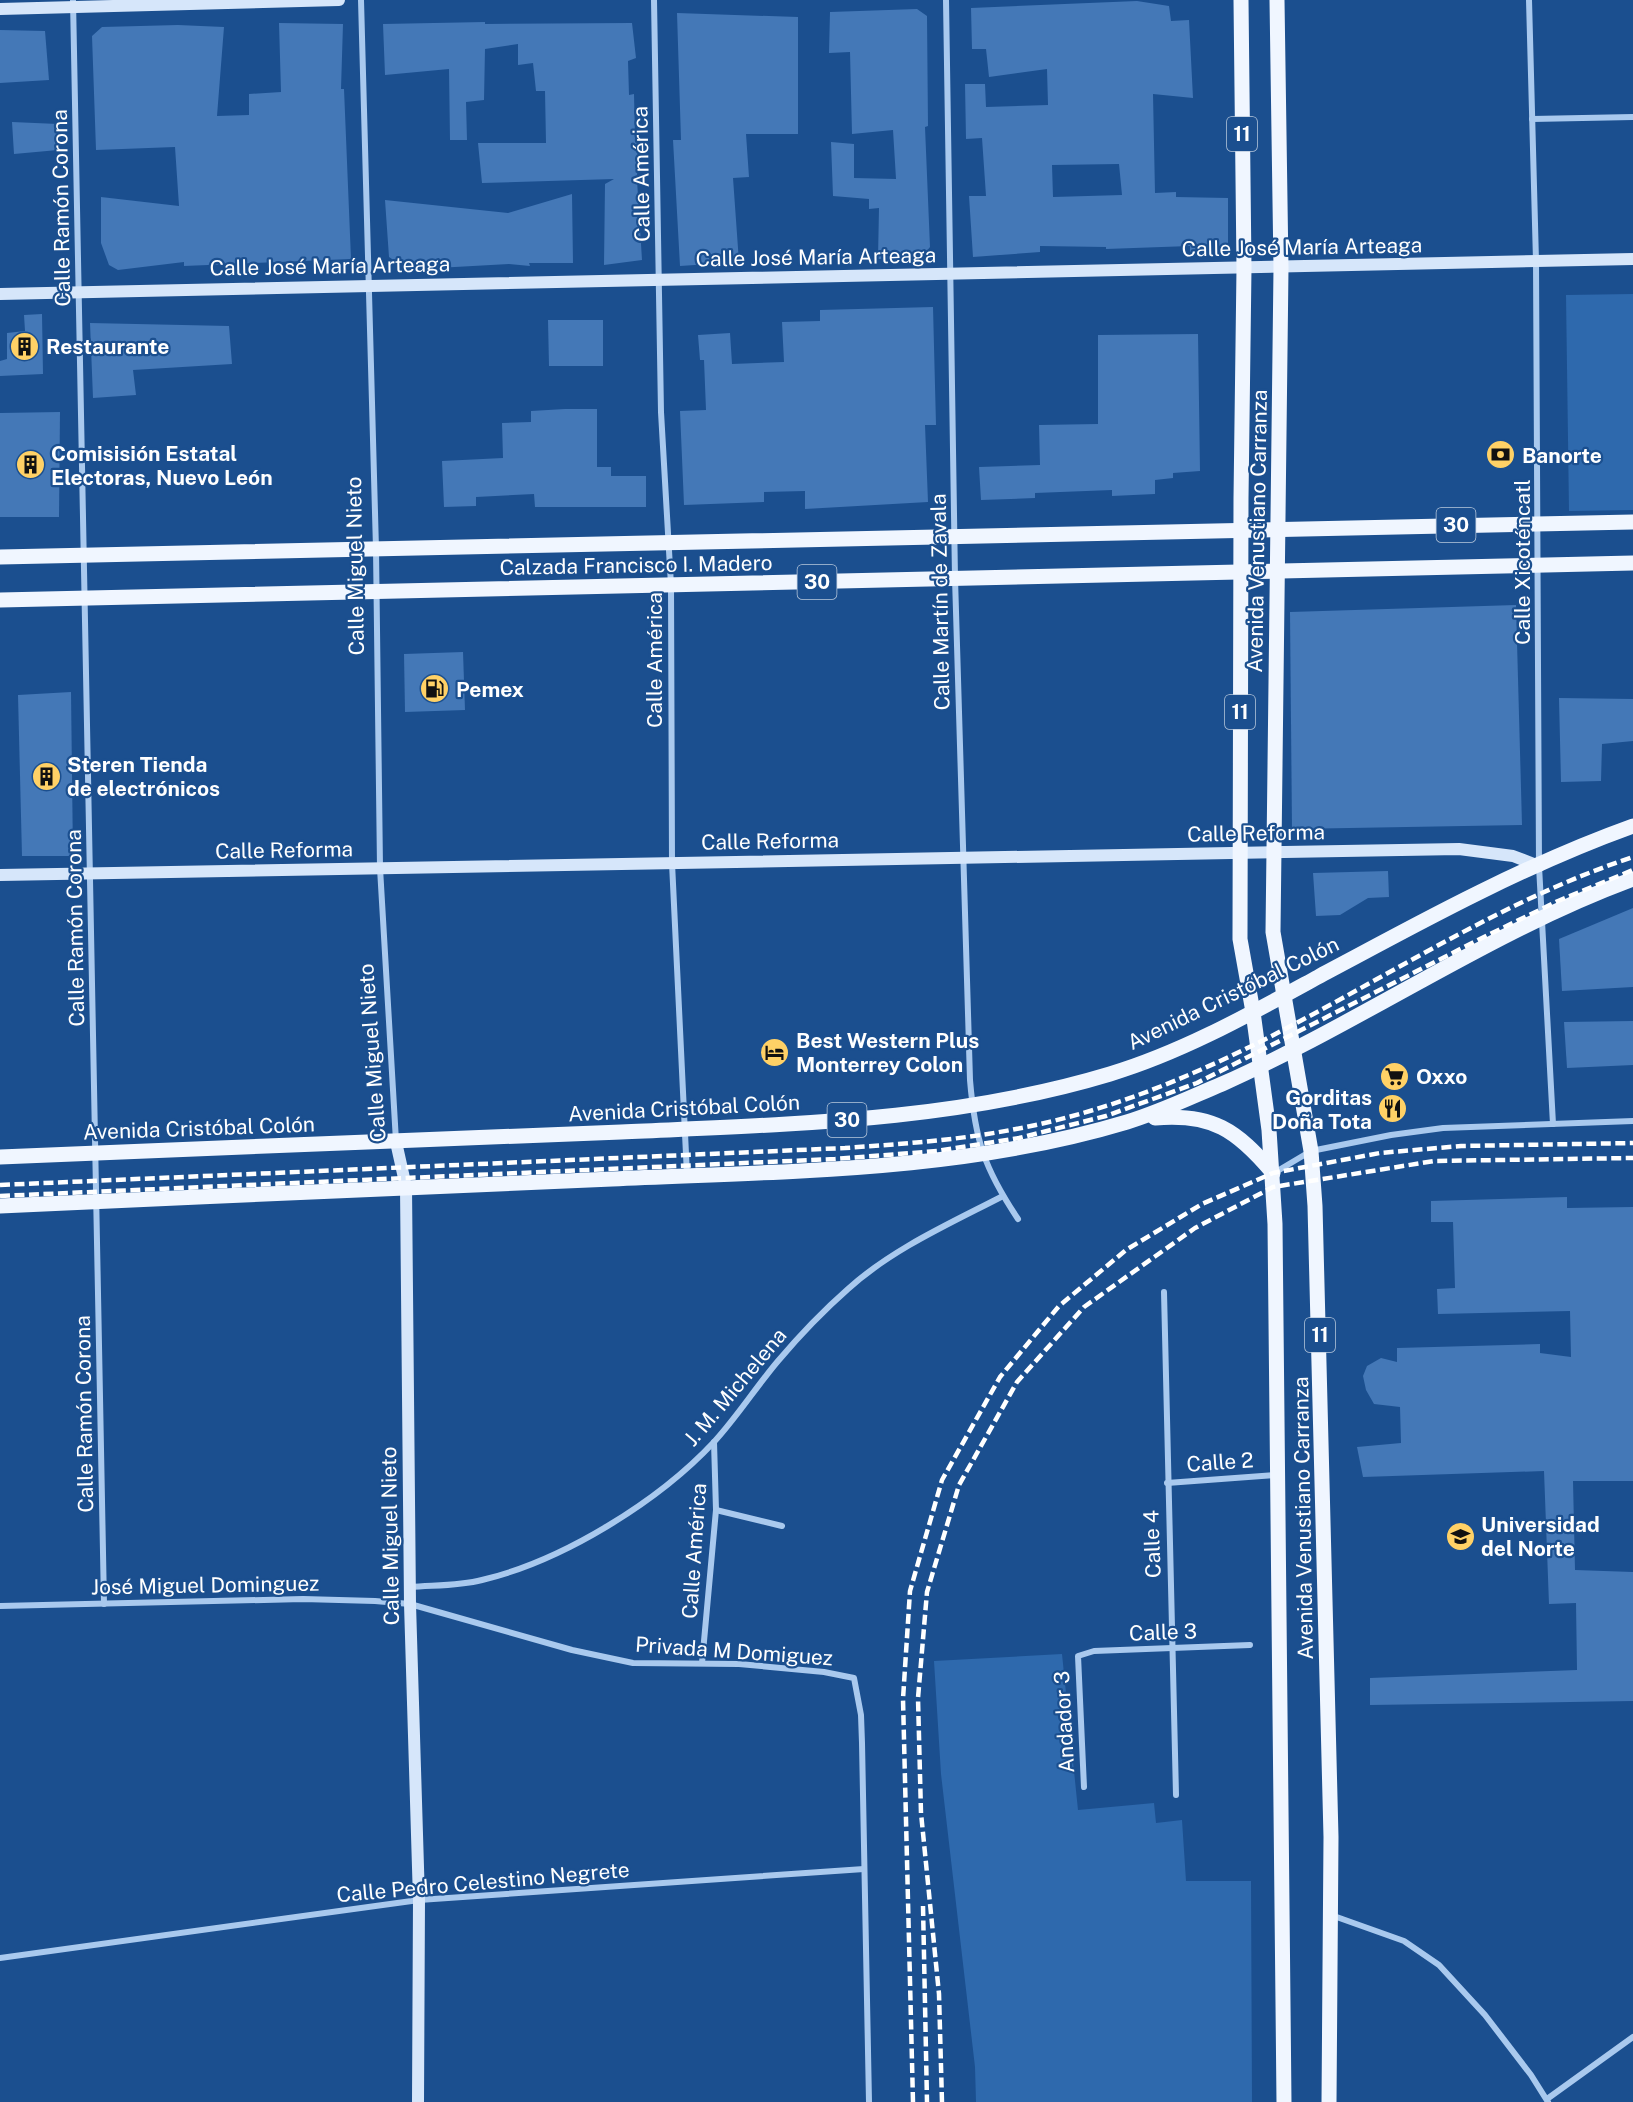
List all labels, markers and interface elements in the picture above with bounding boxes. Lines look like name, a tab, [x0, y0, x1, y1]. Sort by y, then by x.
street label: Calle América	[627, 106, 655, 242]
street label: Calle Ramón Corona	[47, 109, 75, 307]
road number: 11	[1227, 117, 1257, 151]
street label: Calle José María Arteaga	[1181, 232, 1423, 262]
street label: Calle José María Arteaga	[695, 242, 937, 272]
street label: Calle José María Arteaga	[209, 251, 451, 281]
building icon: Restaurante	[9, 330, 41, 362]
place label: Restaurante	[46, 334, 169, 359]
street label: Avenida Venustiano Carranza	[1242, 389, 1272, 673]
bank icon: Banorte	[1485, 439, 1517, 471]
place label: Comisisión Estatal Electoras, Nuevo León	[51, 441, 273, 490]
place label: Banorte	[1522, 443, 1602, 468]
building icon: Comisisión Estatal Electoras, Nuevo León	[14, 449, 46, 481]
street label: Calle Miguel Nieto	[341, 476, 369, 656]
street label: Calle Xicoténcatl	[1510, 479, 1535, 645]
street label: Calle Martín de Zavala	[926, 493, 954, 711]
road number: 30	[1436, 508, 1476, 542]
street label: Calzada Francisco I. Madero	[499, 550, 773, 580]
road number: 30	[798, 565, 836, 599]
street label: Calle América	[642, 592, 667, 728]
fuel station icon: Pemex	[419, 673, 451, 705]
place label: Pemex	[456, 677, 524, 702]
road number: 11	[1225, 695, 1255, 729]
place label: Steren Tienda de electrónicos	[67, 752, 220, 801]
building icon: Steren Tienda de electrónicos	[30, 760, 62, 792]
street label: Calle Reforma	[1187, 819, 1325, 847]
street label: Calle Reforma	[701, 827, 839, 855]
street label: Calle Ramón Corona	[61, 829, 89, 1027]
street label: Calle Reforma	[215, 836, 353, 864]
street label: Avenida Cristóbal Colón	[1123, 931, 1343, 1055]
street label: Calle Miguel Nieto	[353, 963, 391, 1143]
place label: Best Western Plus Monterrey Colon	[796, 1028, 979, 1077]
hotel icon: Best Western Plus Monterrey Colon	[759, 1036, 791, 1068]
supermarket icon: Oxxo	[1379, 1060, 1411, 1092]
place label: Oxxo	[1416, 1064, 1467, 1089]
place label: Gorditas Doña Tota	[1272, 1085, 1372, 1134]
street label: Avenida Cristóbal Colón	[567, 1089, 801, 1127]
restaurant icon: Gorditas Doña Tota	[1377, 1093, 1409, 1125]
road number: 30	[828, 1103, 866, 1137]
street label: Avenida Cristóbal Colón	[83, 1111, 315, 1145]
street label: Calle Ramón Corona	[70, 1315, 98, 1513]
road number: 11	[1305, 1318, 1335, 1352]
street label: J. M. Michelena	[678, 1323, 792, 1451]
street label: Avenida Venustiano Carranza	[1288, 1376, 1318, 1660]
street label: Calle Miguel Nieto	[376, 1446, 404, 1626]
street label: Calle 2	[1186, 1447, 1254, 1477]
street label: Calle América	[677, 1482, 711, 1620]
street label: Calle 4	[1138, 1510, 1166, 1578]
place label: Universidad del Norte	[1481, 1512, 1600, 1561]
school or university icon: Universidad del Norte	[1444, 1520, 1476, 1552]
street label: José Miguel Dominguez	[91, 1571, 319, 1599]
street label: Calle 3	[1129, 1618, 1197, 1646]
street label: Privada M Domiguez	[634, 1632, 834, 1670]
street label: Andador 3	[1049, 1670, 1079, 1774]
street label: Calle Pedro Celestino Negrete	[335, 1857, 631, 1907]

